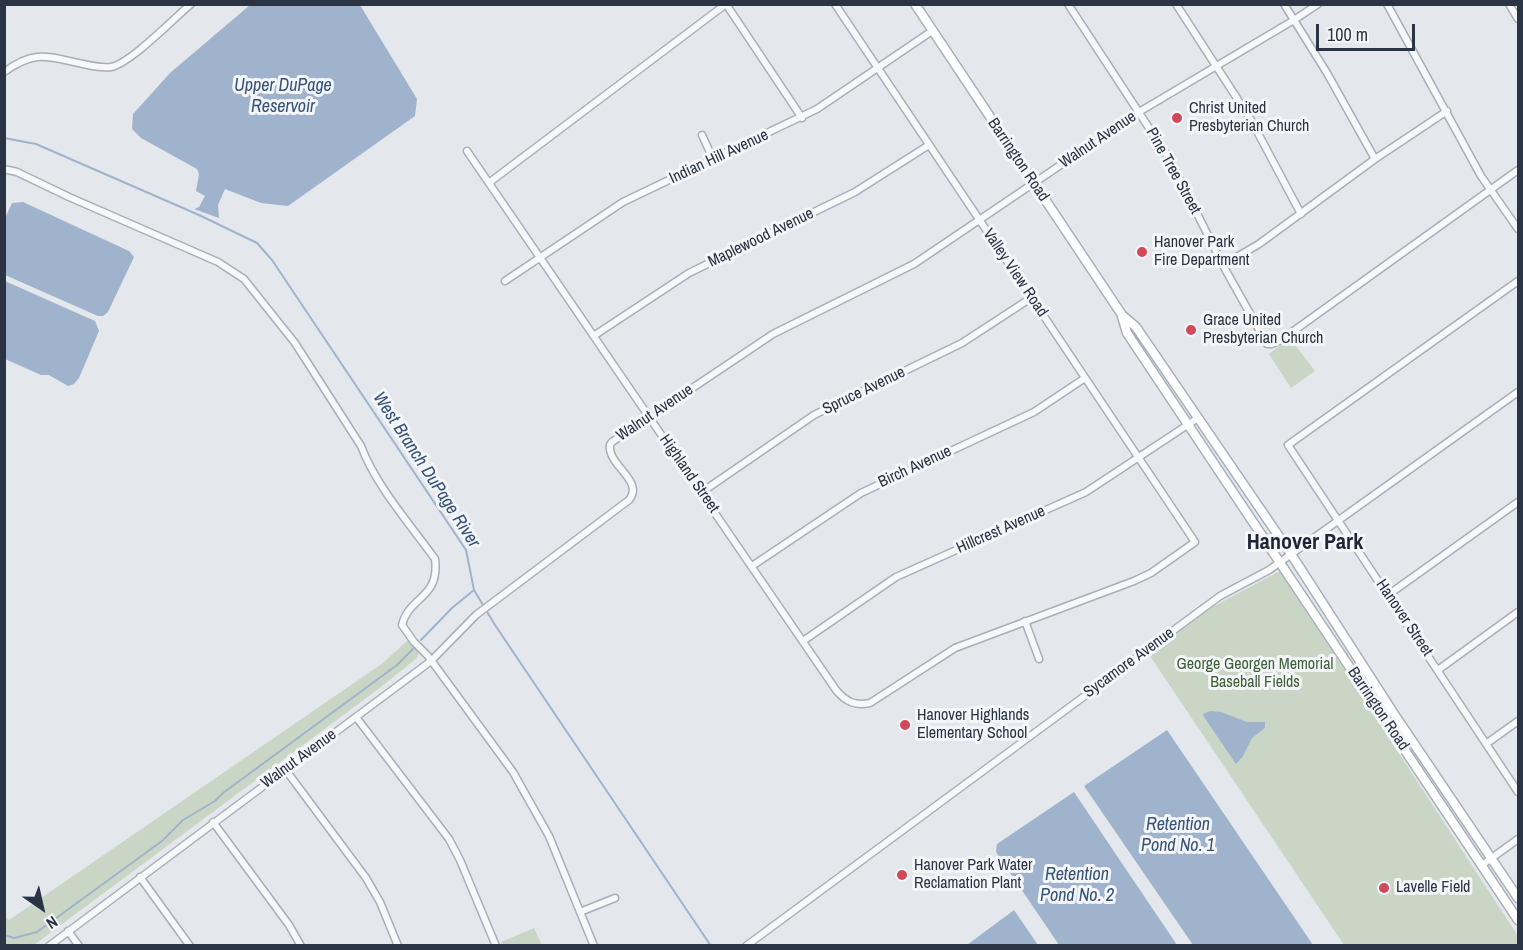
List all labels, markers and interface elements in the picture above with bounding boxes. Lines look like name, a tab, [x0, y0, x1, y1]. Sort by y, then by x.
scale bar	[1319, 12, 1418, 50]
text: 100 m	[1327, 22, 1368, 47]
water label: Upper DuPage Reservoir	[234, 75, 332, 118]
place label: Christ United Presbyterian Church	[1189, 99, 1309, 137]
street label: Walnut Avenue	[1056, 107, 1140, 173]
marker: Christ United Presbyterian Church	[1170, 111, 1184, 125]
street label: Barrington Road	[983, 115, 1053, 205]
street label: Pine Tree Street	[1141, 124, 1205, 218]
street label: Indian Hill Avenue	[666, 126, 772, 188]
street label: Maplewood Avenue	[705, 204, 817, 272]
street label: Valley View Road	[978, 225, 1052, 321]
place label: Hanover Park Fire Department	[1154, 233, 1250, 271]
marker: Hanover Park Fire Department	[1135, 245, 1149, 259]
place label: Grace United Presbyterian Church	[1203, 311, 1323, 349]
marker: Grace United Presbyterian Church	[1184, 323, 1198, 337]
street label: Spruce Avenue	[820, 363, 908, 419]
street label: Walnut Avenue	[613, 380, 697, 446]
water label: West Branch DuPage River	[368, 388, 484, 552]
street label: Highland Street	[655, 431, 723, 517]
street label: Birch Avenue	[875, 442, 955, 492]
street label: Hillcrest Avenue	[954, 502, 1048, 558]
district label: Hanover Park	[1247, 530, 1363, 556]
street label: Hanover Street	[1371, 576, 1437, 660]
street label: Sycamore Avenue	[1080, 624, 1178, 702]
park label: George Georgen Memorial Baseball Fields	[1177, 655, 1333, 693]
street label: Barrington Road	[1343, 664, 1413, 754]
place label: Hanover Highlands Elementary School	[917, 706, 1029, 744]
marker: Hanover Highlands Elementary School	[898, 718, 912, 732]
street label: Walnut Avenue	[258, 725, 340, 793]
water label: Retention Pond No. 1	[1141, 814, 1215, 856]
place label: Hanover Park Water Reclamation Plant	[914, 856, 1032, 894]
water label: Retention Pond No. 2	[1040, 864, 1114, 906]
marker: Hanover Park Water Reclamation Plant	[895, 868, 909, 882]
north arrow	[12, 878, 72, 938]
place label: Lavelle Field	[1396, 878, 1470, 898]
marker: Lavelle Field	[1377, 881, 1391, 895]
text: N	[42, 911, 62, 935]

